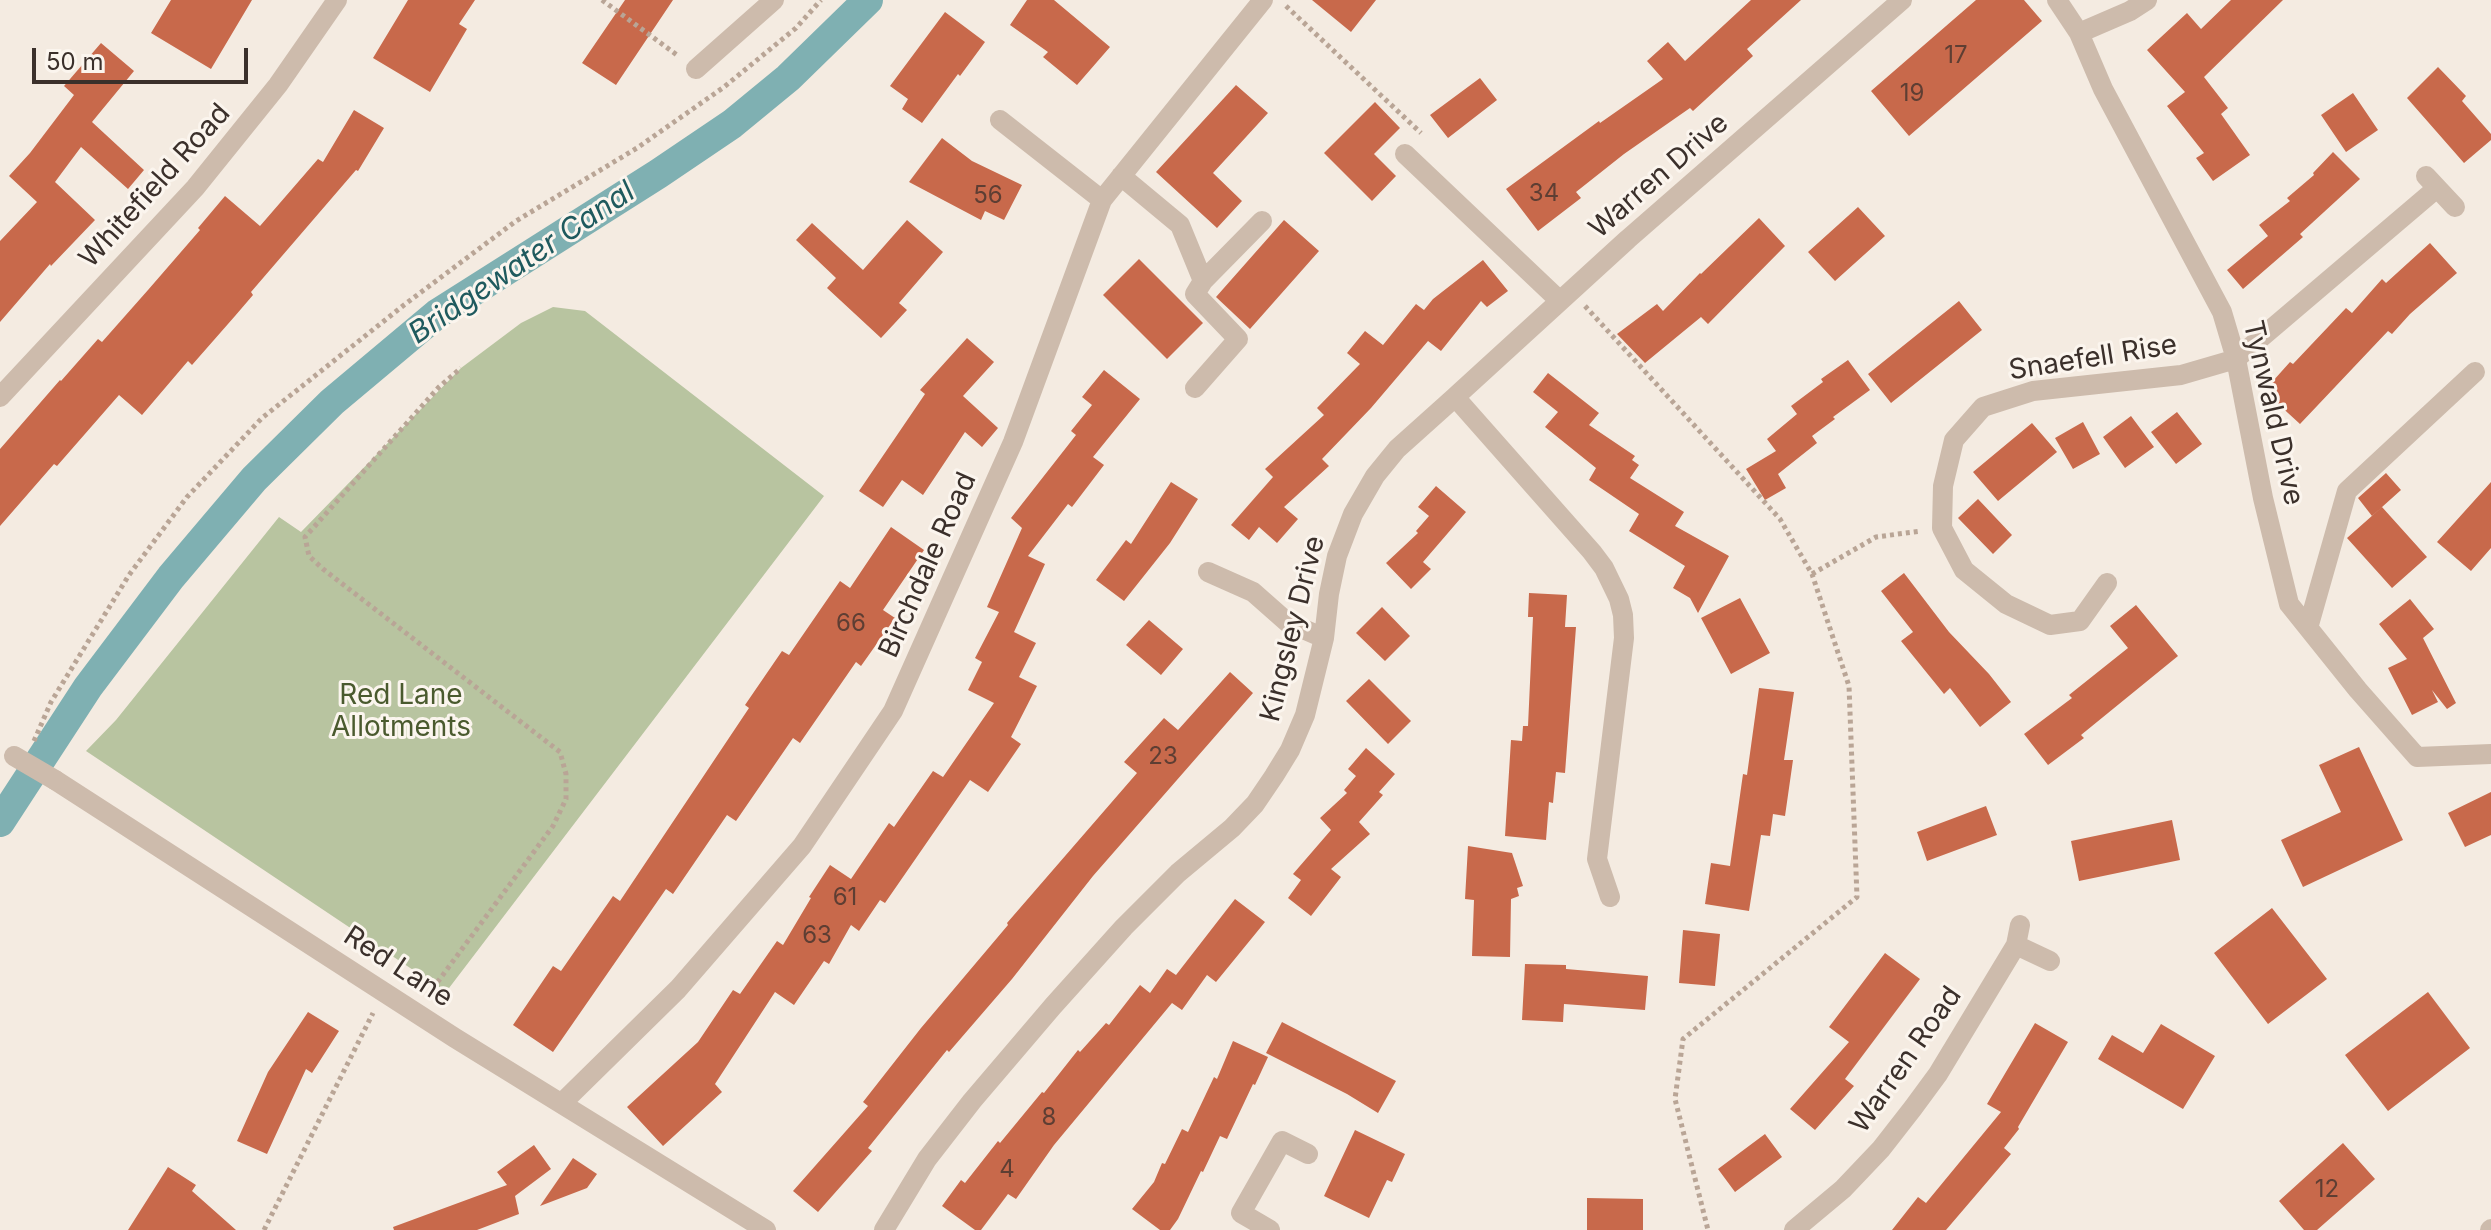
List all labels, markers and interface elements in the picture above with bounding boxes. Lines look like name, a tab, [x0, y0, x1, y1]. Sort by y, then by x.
scale bar	[36, 32, 252, 82]
house number: 17	[1944, 42, 1968, 70]
text: 50 m	[46, 47, 104, 76]
house number: 19	[1900, 80, 1924, 108]
street label: Whitefield Road	[73, 97, 237, 275]
street label: Warren Drive	[1583, 107, 1735, 245]
water label: Bridgewater Canal	[402, 174, 642, 352]
house number: 34	[1529, 180, 1559, 208]
house number: 56	[973, 182, 1003, 210]
street label: Tynwald Drive	[2235, 317, 2311, 509]
street label: Snaefell Rise	[2007, 328, 2179, 388]
street label: Birchdale Road	[872, 467, 984, 663]
street label: Kingsley Drive	[1254, 533, 1332, 725]
house number: 66	[836, 610, 866, 638]
park label: Red Lane Allotments	[331, 679, 471, 745]
house number: 23	[1148, 743, 1178, 771]
house number: 61	[833, 884, 857, 912]
street label: Red Lane	[337, 919, 459, 1015]
house number: 63	[802, 922, 832, 950]
street label: Warren Road	[1843, 980, 1969, 1140]
house number: 8	[1042, 1104, 1056, 1132]
house number: 4	[999, 1156, 1015, 1184]
house number: 12	[2315, 1176, 2339, 1204]

